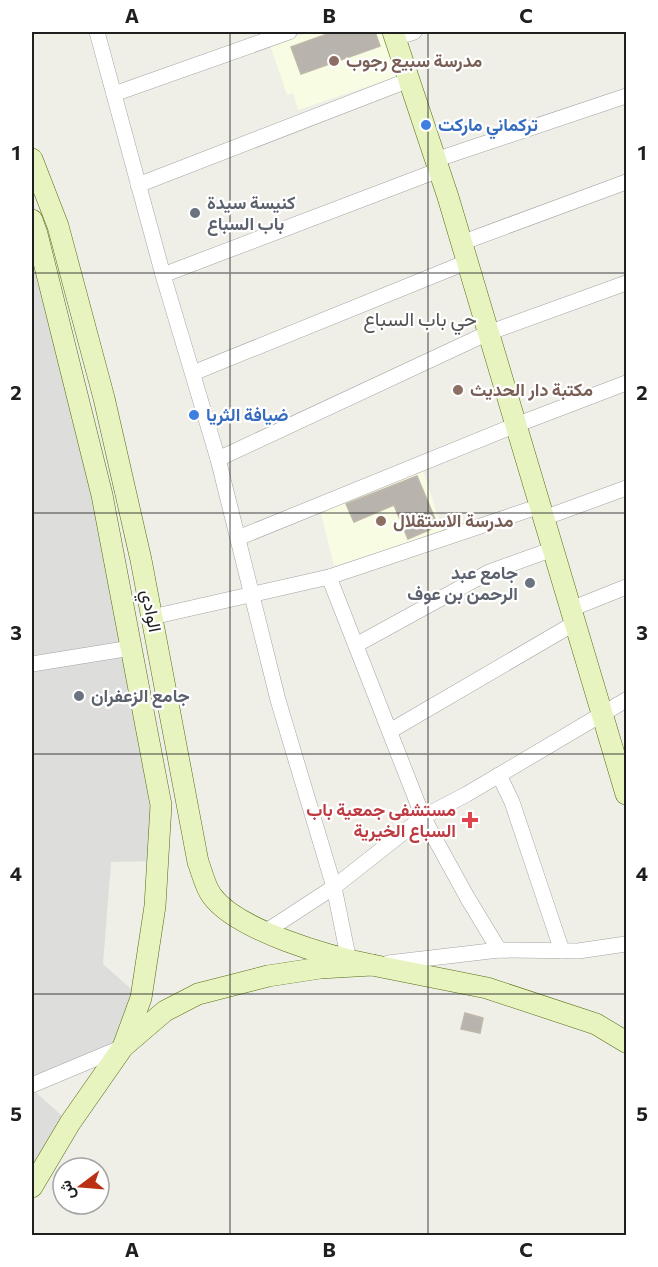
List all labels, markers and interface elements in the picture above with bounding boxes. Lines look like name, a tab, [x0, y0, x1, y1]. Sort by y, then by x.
text: A	[125, 3, 139, 27]
text: B	[322, 3, 336, 27]
text: C	[519, 3, 533, 27]
place label: مدرسة سبيع رجوب	[346, 49, 482, 73]
marker: مدرسة سبيع رجوب	[327, 54, 341, 68]
place label: تركماني ماركت	[438, 113, 538, 140]
marker: تركماني ماركت	[419, 118, 433, 132]
text: 1	[11, 140, 21, 164]
text: 1	[637, 140, 647, 164]
place label: كنيسة سيدة باب السباع	[207, 191, 295, 236]
marker: كنيسة سيدة باب السباع	[188, 206, 202, 220]
district label: حي باب السباع	[363, 306, 477, 336]
place label: مكتبة دار الحديث	[470, 378, 593, 401]
text: 2	[10, 380, 22, 404]
text: 2	[636, 380, 648, 404]
marker: مكتبة دار الحديث	[451, 383, 465, 397]
place label: ضيافة الثريا	[206, 403, 289, 426]
marker: ضيافة الثريا	[187, 408, 201, 422]
place label: مدرسة الاستقلال	[393, 509, 514, 532]
marker: مدرسة الاستقلال	[374, 514, 388, 528]
place label: جامع عبد الرحمن بن عوف	[407, 561, 518, 605]
marker: جامع عبد الرحمن بن عوف	[523, 576, 537, 590]
street label: الوادي	[132, 588, 167, 635]
text: 3	[10, 620, 22, 644]
text: 3	[636, 620, 648, 644]
place label: جامع الزعفران	[91, 684, 190, 708]
marker: جامع الزعفران	[72, 689, 86, 703]
place label: مستشفى جمعية باب السباع الخيرية	[306, 798, 456, 843]
marker: مستشفى جمعية باب السباع الخيرية	[461, 811, 479, 829]
text: 4	[10, 861, 22, 885]
text: 4	[636, 861, 648, 885]
text: 5	[10, 1101, 22, 1125]
text: 5	[636, 1101, 648, 1125]
north arrow	[51, 1156, 111, 1216]
text: ش	[54, 1178, 79, 1202]
text: A	[125, 1237, 139, 1261]
text: B	[322, 1237, 336, 1261]
text: C	[519, 1237, 533, 1261]

